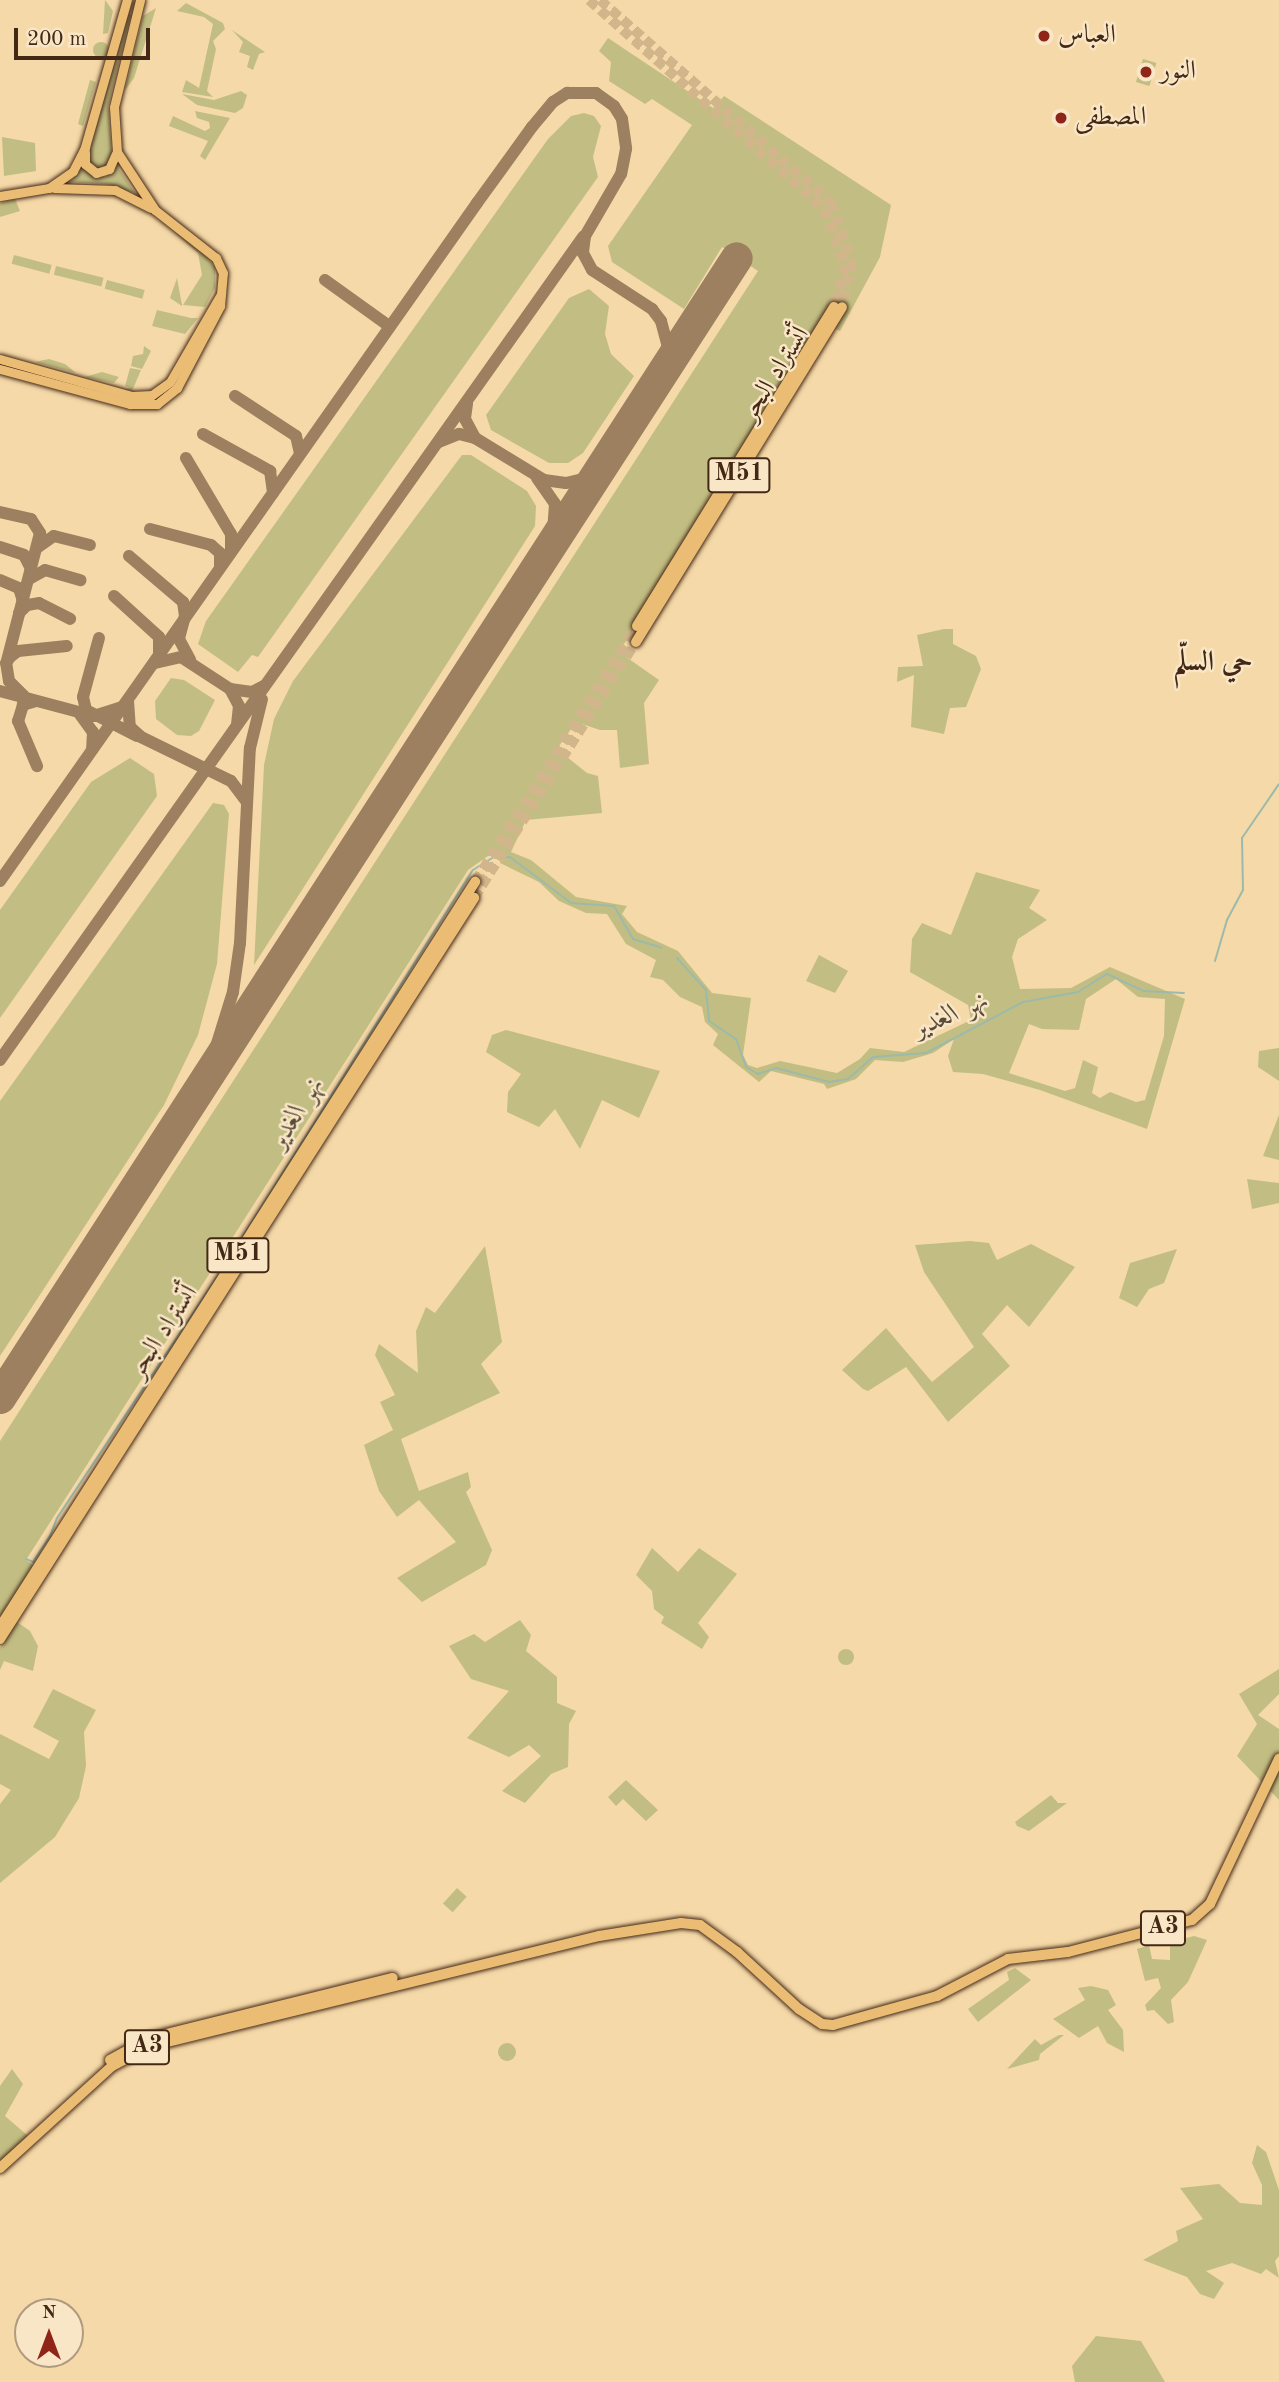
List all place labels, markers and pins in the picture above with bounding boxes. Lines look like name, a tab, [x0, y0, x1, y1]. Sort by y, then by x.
place label: العباس	[1058, 20, 1116, 52]
marker: العباس	[1036, 28, 1052, 44]
place label: النور	[1160, 56, 1196, 88]
marker: النور	[1138, 64, 1154, 80]
place label: المصطفى	[1075, 102, 1146, 134]
marker: المصطفى	[1053, 110, 1069, 126]

